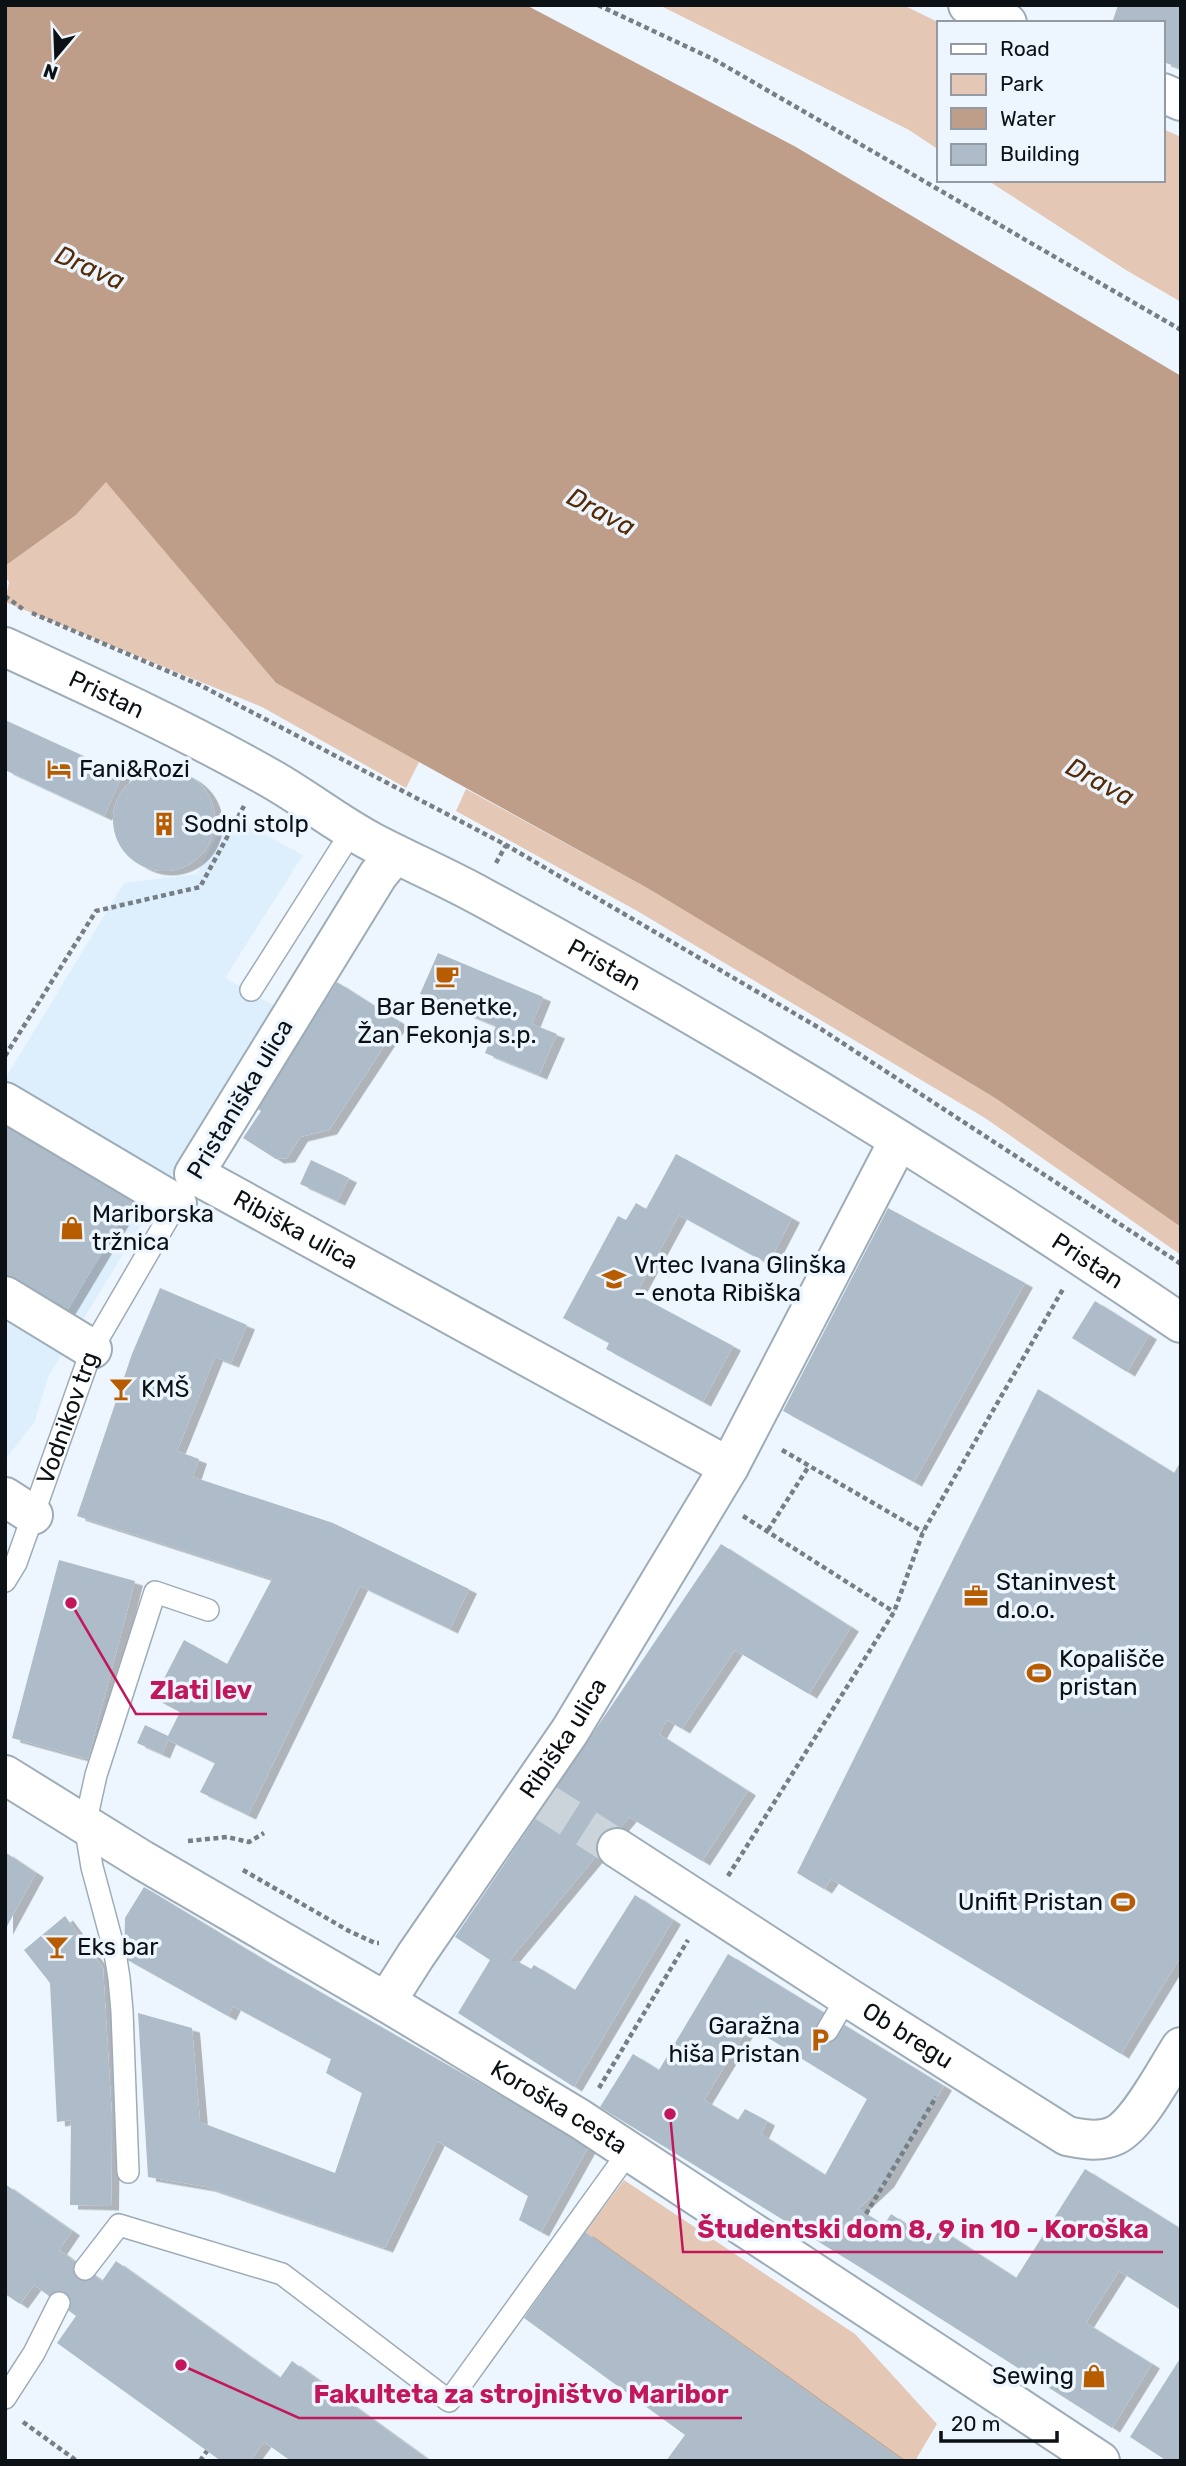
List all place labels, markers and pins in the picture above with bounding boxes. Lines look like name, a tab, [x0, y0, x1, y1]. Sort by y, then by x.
hotel icon: Fani&Rozi	[45, 755, 73, 783]
place label: Fani&Rozi	[79, 755, 190, 783]
building icon: Sodni stolp	[150, 810, 178, 838]
place label: Sodni stolp	[184, 810, 309, 838]
cafe icon: Bar Benetke, Žan Fekonja s.p.	[433, 962, 461, 990]
place label: Bar Benetke, Žan Fekonja s.p.	[357, 993, 537, 1049]
place label: Mariborska tržnica	[92, 1200, 214, 1256]
shop icon: Mariborska tržnica	[58, 1214, 86, 1242]
place label: Vrtec Ivana Glinška - enota Ribiška	[634, 1251, 846, 1307]
school or university icon: Vrtec Ivana Glinška - enota Ribiška	[600, 1265, 628, 1293]
bar icon: KMŠ	[107, 1375, 135, 1403]
place label: KMŠ	[141, 1375, 189, 1403]
place label: Staninvest d.o.o.	[996, 1568, 1116, 1624]
office icon: Staninvest d.o.o.	[962, 1582, 990, 1610]
place label: Kopališče pristan	[1059, 1645, 1165, 1701]
sports icon: Kopališče pristan	[1025, 1659, 1053, 1687]
callout: Zlati lev	[136, 1667, 267, 1714]
place label: Unifit Pristan	[958, 1888, 1103, 1916]
sports icon: Unifit Pristan	[1109, 1888, 1137, 1916]
bar icon: Eks bar	[43, 1933, 71, 1961]
place label: Eks bar	[77, 1933, 158, 1961]
place label: Garažna hiša Pristan	[668, 2012, 800, 2068]
parking icon: Garažna hiša Pristan	[806, 2026, 834, 2054]
callout: Študentski dom 8, 9 in 10 - Koroška	[683, 2205, 1163, 2252]
place label: Sewing	[992, 2362, 1074, 2390]
shop icon: Sewing	[1080, 2362, 1108, 2390]
callout: Fakulteta za strojništvo Maribor	[299, 2371, 742, 2418]

